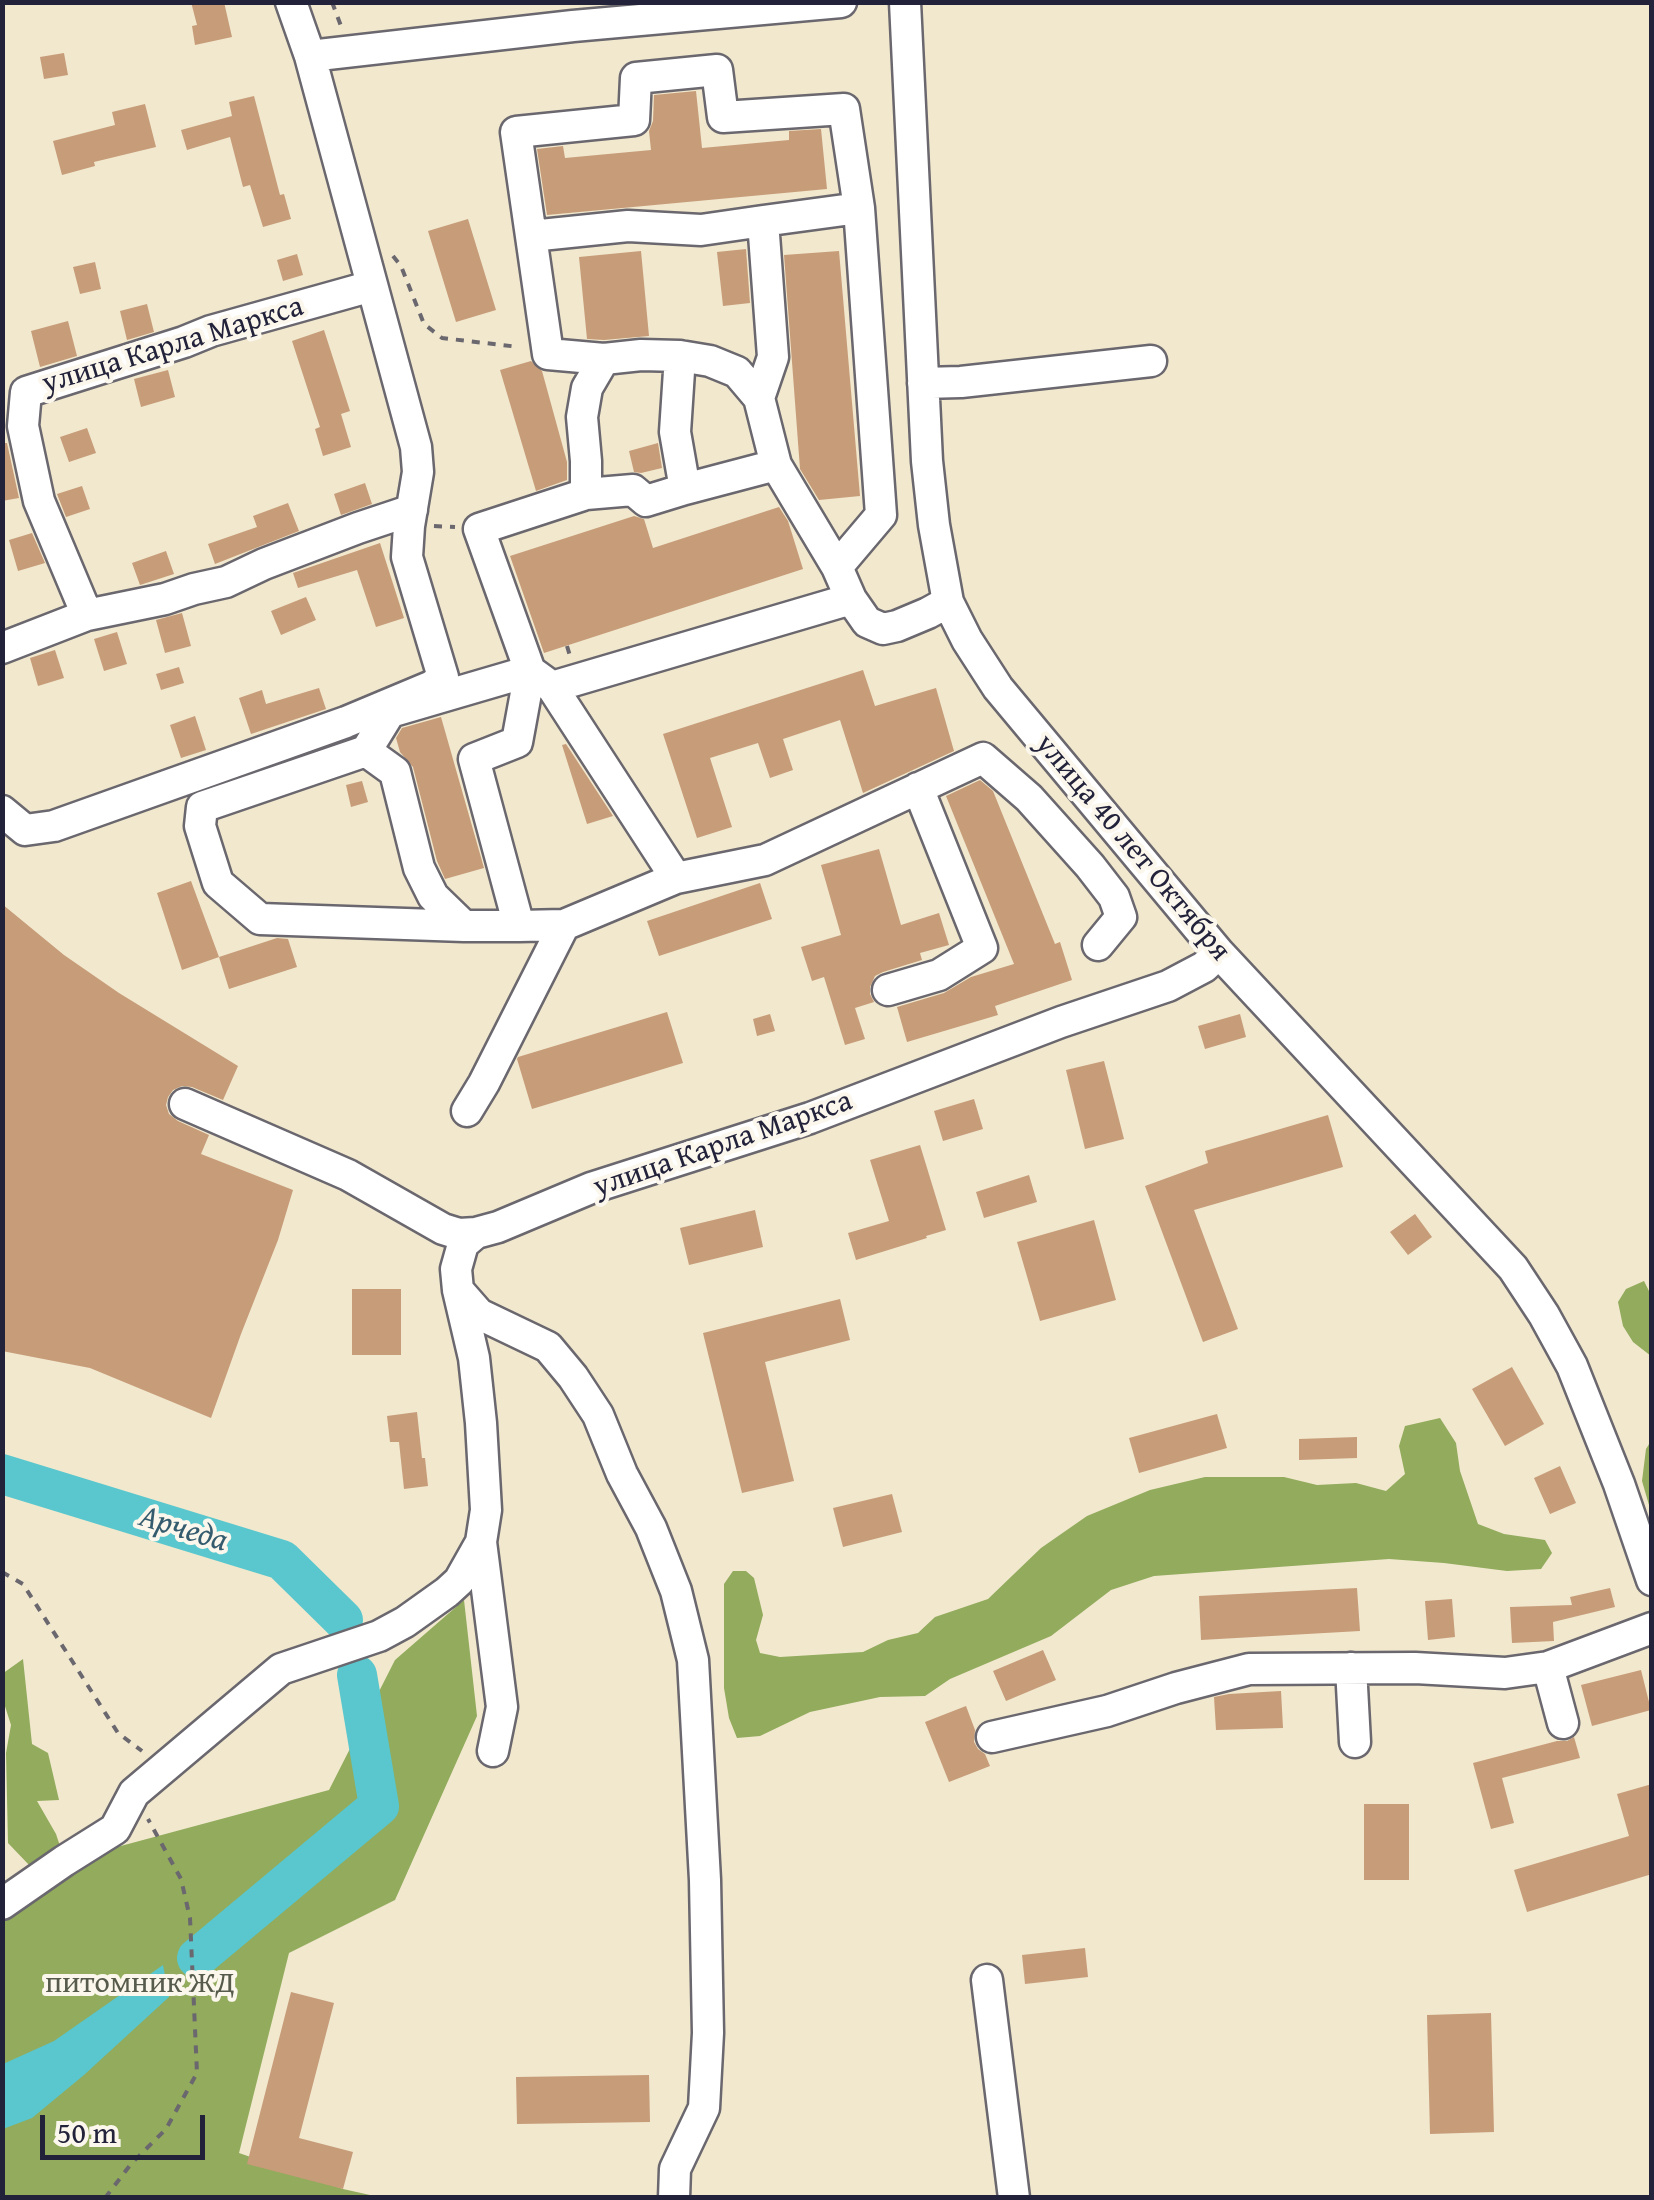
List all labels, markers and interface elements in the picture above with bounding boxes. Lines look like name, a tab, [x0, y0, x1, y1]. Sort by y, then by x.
street label: улица Карла Маркса	[38, 289, 308, 403]
street label: улица 40 лет Октября	[1027, 727, 1237, 969]
street label: улица Карла Маркса	[589, 1084, 857, 1206]
water label: Арчеда	[134, 1498, 232, 1562]
park label: питомник ЖД	[45, 1966, 235, 2002]
scale bar	[45, 2095, 210, 2157]
text: 50 m	[57, 2110, 117, 2154]

